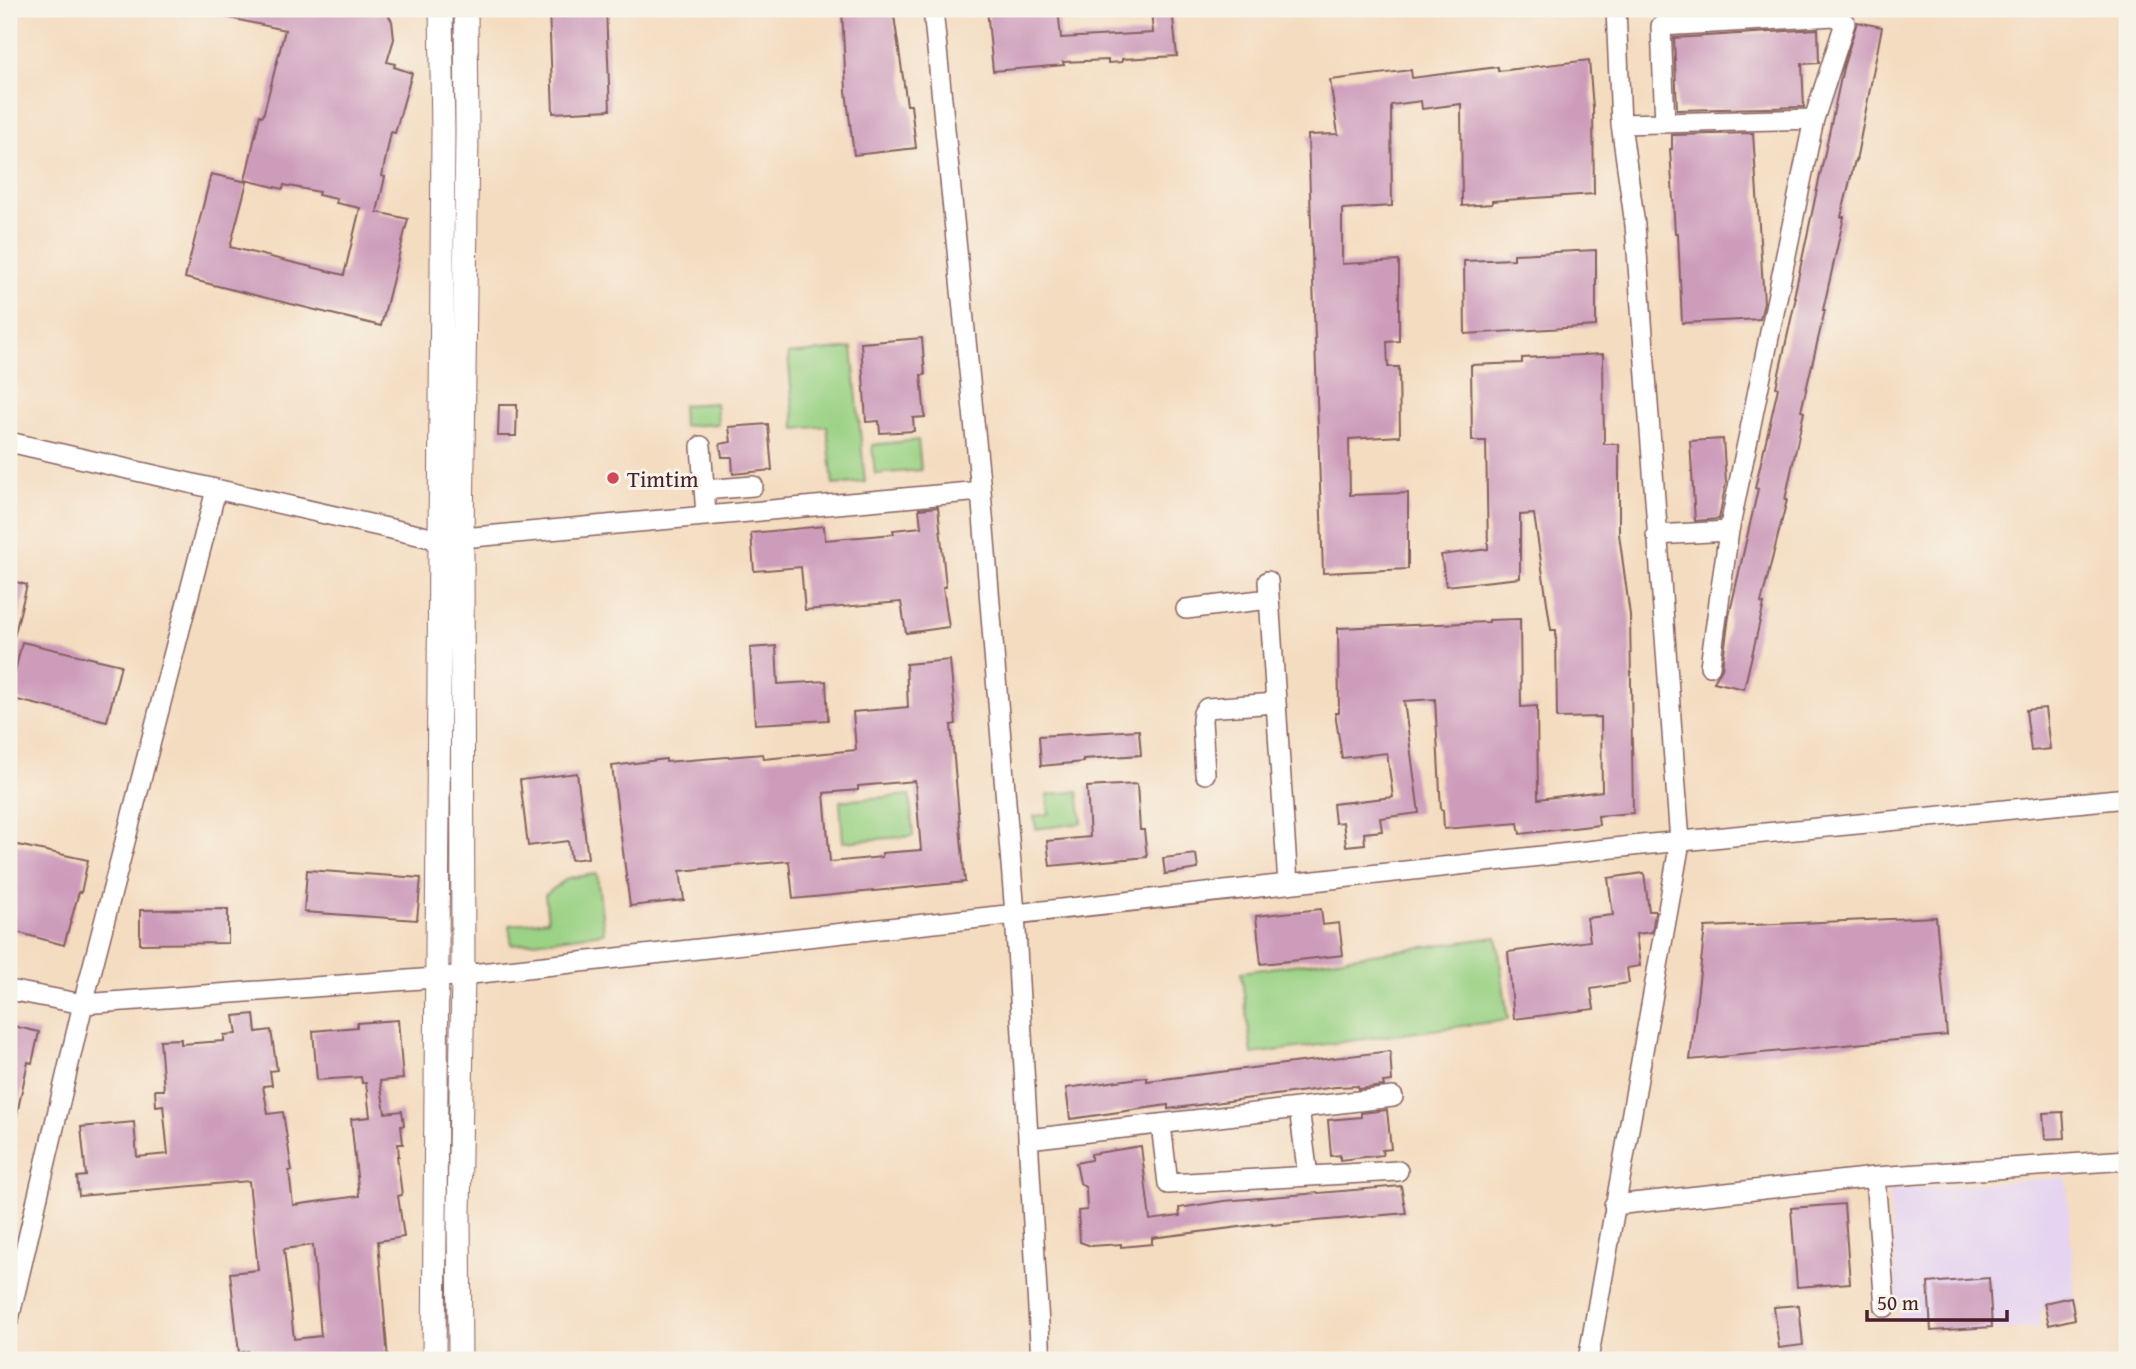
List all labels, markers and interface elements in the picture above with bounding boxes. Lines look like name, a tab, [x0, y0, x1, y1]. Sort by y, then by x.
place label: Timtim	[627, 462, 699, 495]
marker: Timtim	[605, 470, 621, 486]
scale bar	[1867, 1278, 2007, 1322]
text: 50 m	[1877, 1287, 1919, 1318]

